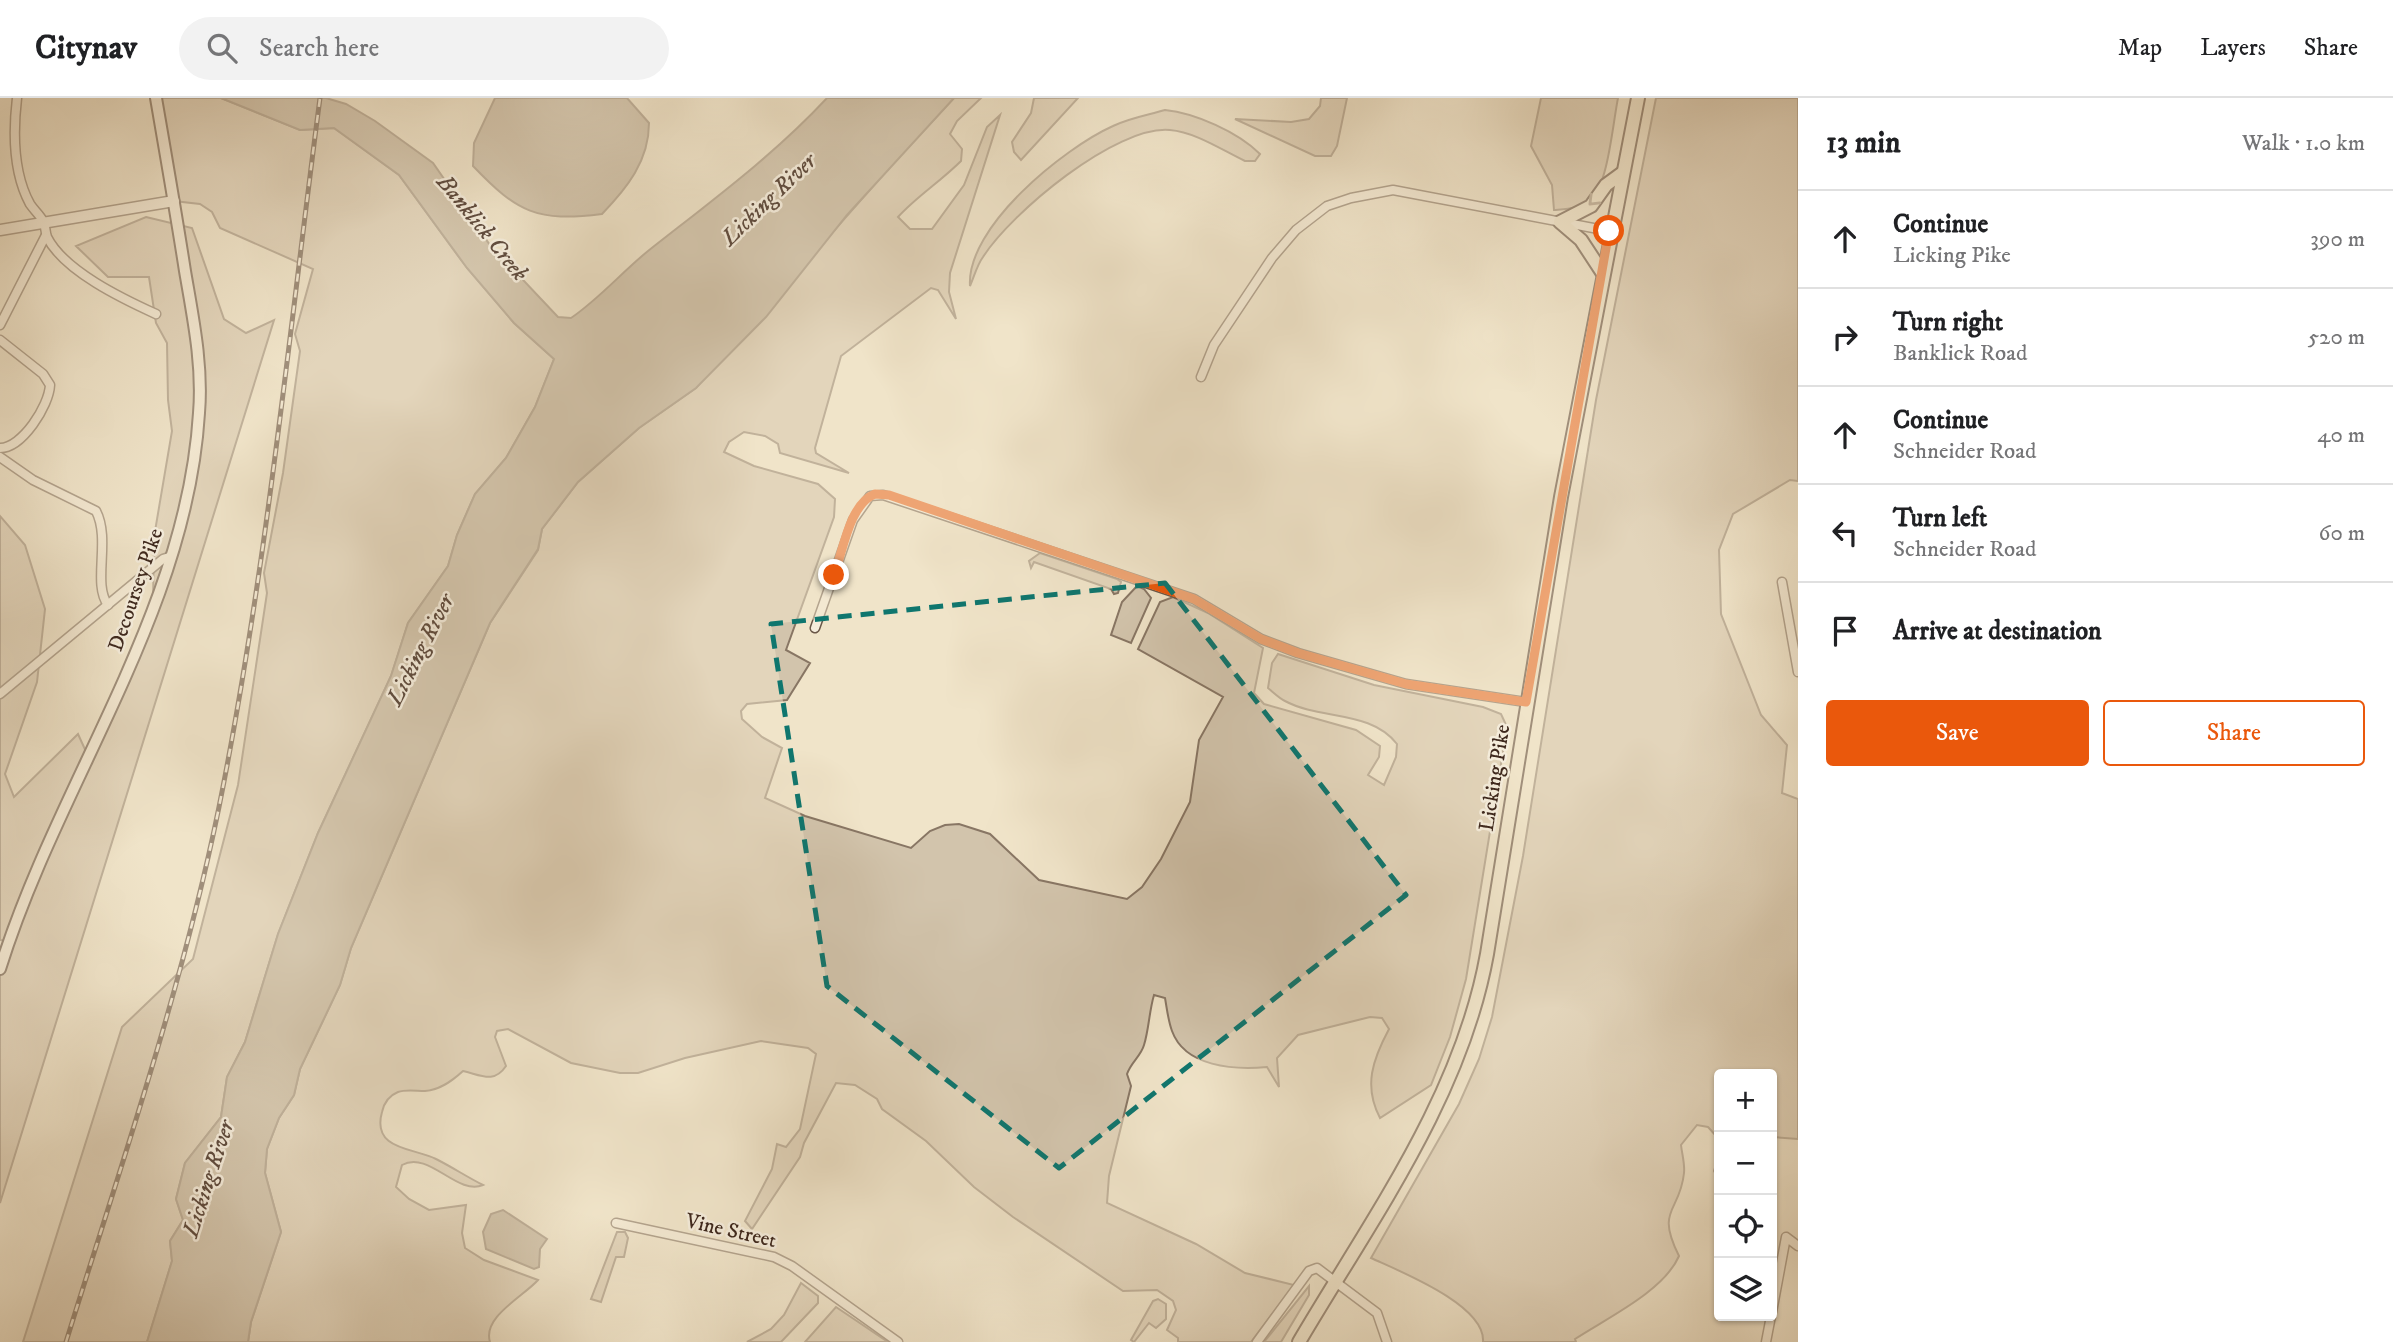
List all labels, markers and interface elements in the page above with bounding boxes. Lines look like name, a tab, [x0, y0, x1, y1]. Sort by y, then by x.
search box	[179, 17, 669, 80]
text: Citynav	[35, 28, 137, 69]
icon: search	[203, 29, 241, 67]
text: Search here	[259, 32, 379, 65]
text: Map	[2118, 33, 2162, 63]
text: Layers	[2200, 33, 2266, 63]
text: Share	[2304, 33, 2358, 63]
text: 13 min	[1826, 125, 1901, 162]
text: Walk · 1.0 km	[2242, 129, 2365, 158]
water label: Licking River	[714, 146, 824, 254]
water label: Banklick Creek	[429, 168, 534, 288]
one-way arrow	[1588, 193, 1601, 206]
text: Continue	[1893, 208, 1988, 241]
route start	[1593, 215, 1624, 246]
icon: ahead	[1826, 220, 1864, 258]
text: 390 m	[2310, 225, 2365, 254]
text: Licking Pike	[1893, 241, 2011, 270]
text: Turn right	[1893, 306, 2003, 339]
icon: right	[1826, 318, 1864, 356]
text: 520 m	[2308, 323, 2365, 352]
text: Banklick Road	[1893, 339, 2027, 368]
text: Continue	[1893, 404, 1988, 437]
icon: ahead	[1826, 416, 1864, 454]
text: 40 m	[2317, 421, 2365, 450]
text: Schneider Road	[1893, 437, 2037, 466]
text: Turn left	[1893, 502, 1987, 535]
icon: left	[1826, 514, 1864, 552]
text: 60 m	[2318, 519, 2365, 548]
street label: Decoursey Pike	[103, 525, 169, 655]
text: Schneider Road	[1893, 535, 2037, 564]
route end	[818, 559, 849, 590]
water label: Licking River	[380, 588, 462, 712]
icon: arrive	[1826, 612, 1864, 650]
text: Arrive at destination	[1893, 615, 2102, 648]
button: Save	[1826, 700, 2089, 766]
button: Share	[2103, 700, 2365, 766]
street label: Licking Pike	[1474, 723, 1516, 833]
map controls	[1714, 1069, 1777, 1321]
button: +	[1714, 1069, 1777, 1132]
water label: Licking River	[176, 1115, 242, 1243]
button: −	[1714, 1132, 1777, 1195]
button: locate	[1714, 1195, 1777, 1258]
street label: Vine Street	[682, 1208, 779, 1254]
button: layers	[1714, 1258, 1777, 1321]

